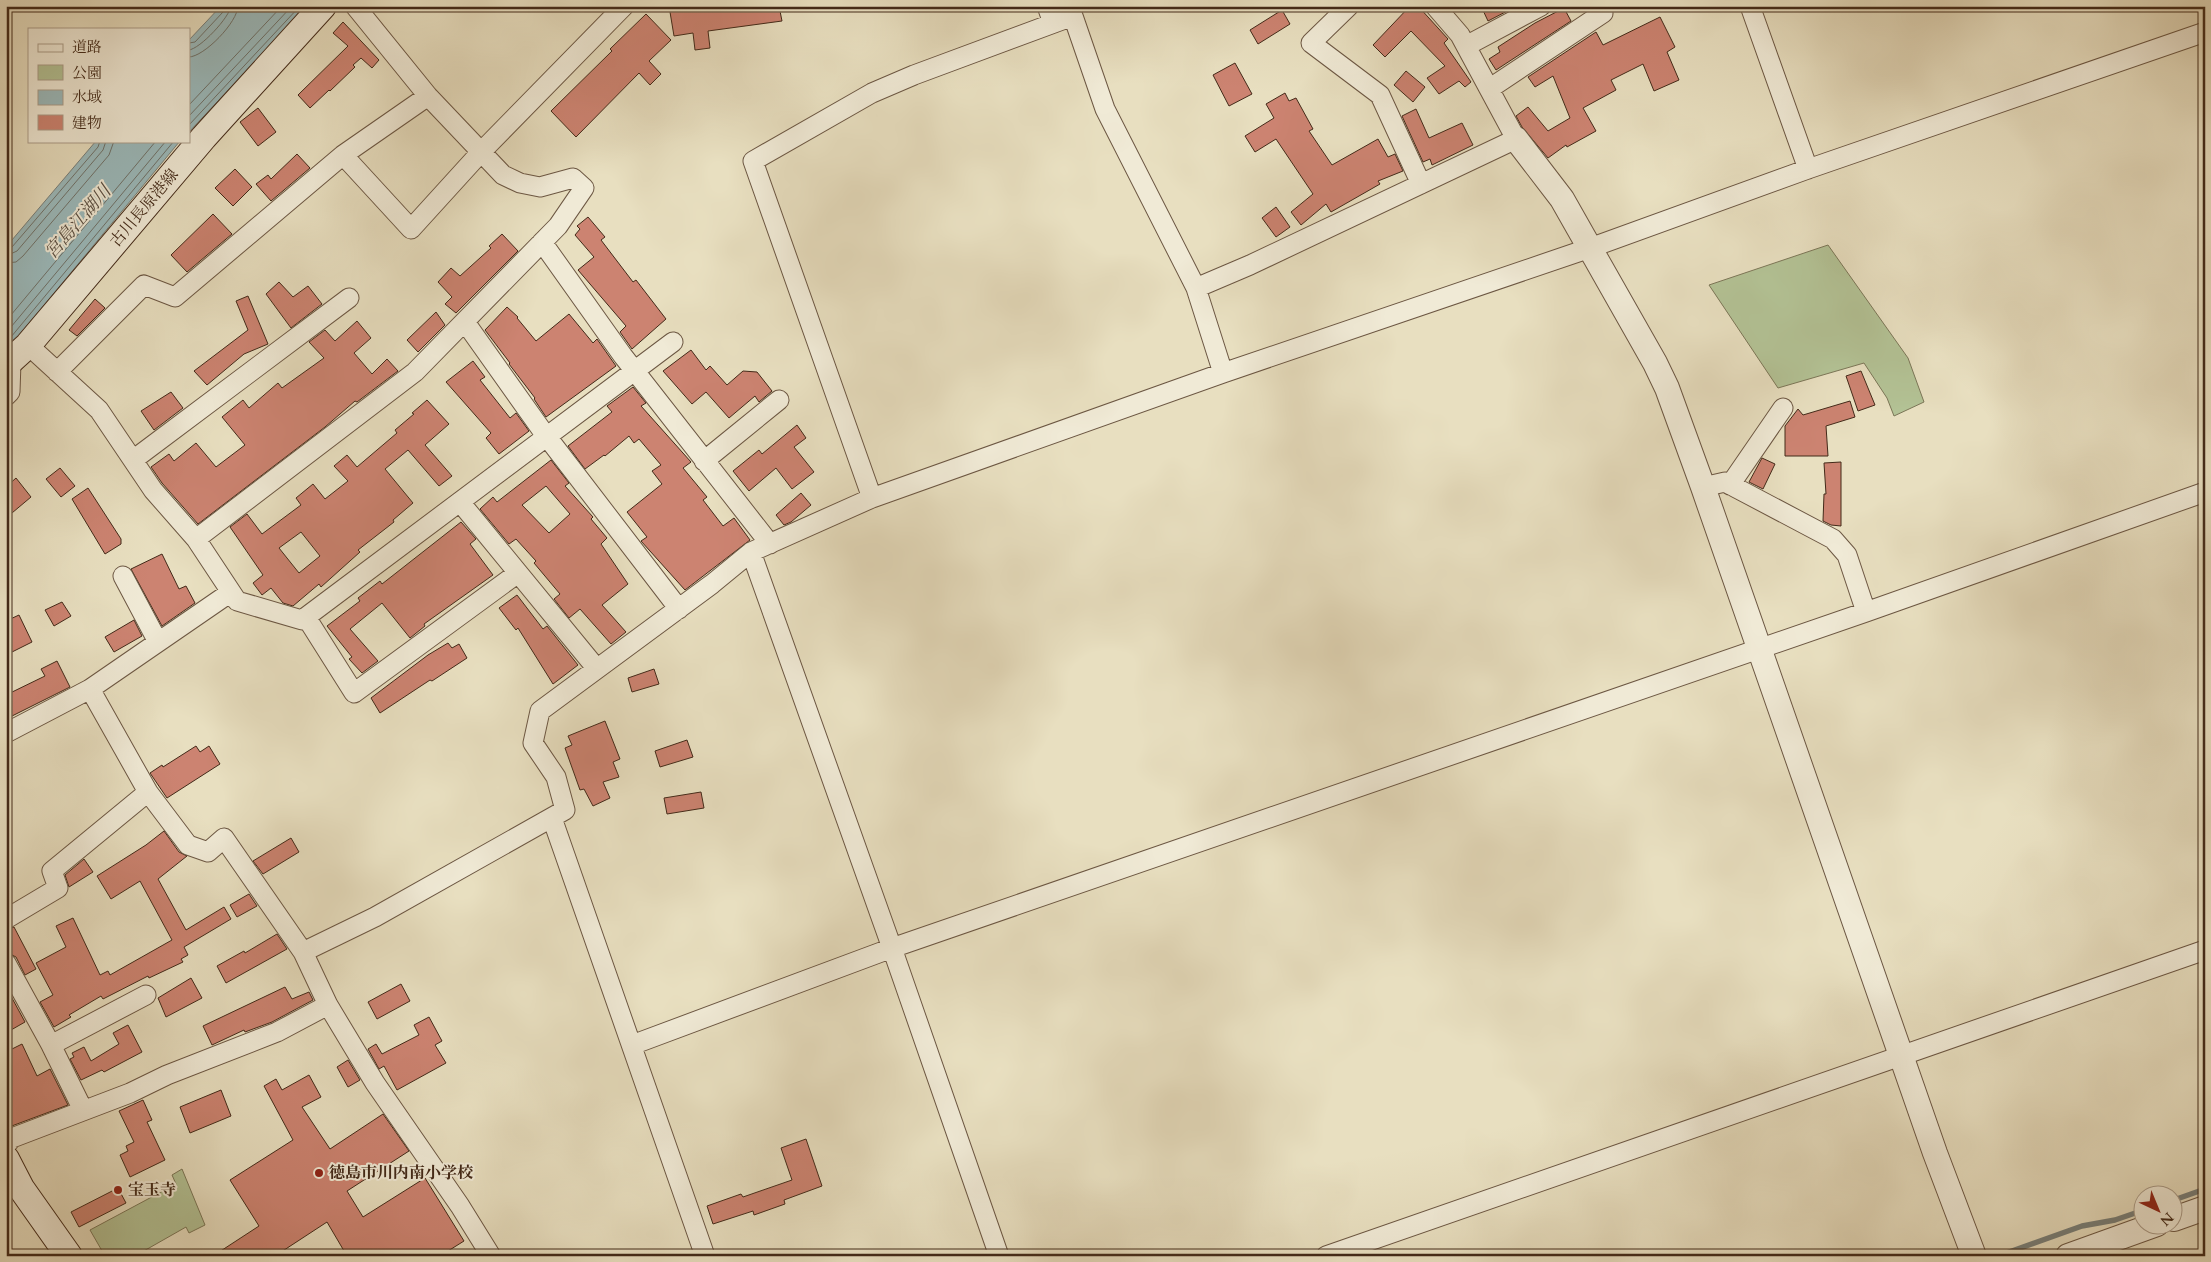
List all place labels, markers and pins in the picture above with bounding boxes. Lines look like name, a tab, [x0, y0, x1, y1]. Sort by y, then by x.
place label: 徳島市川内南小学校	[329, 1162, 474, 1184]
marker: 徳島市川内南小学校	[313, 1167, 325, 1179]
place label: 宝玉寺	[128, 1179, 176, 1201]
marker: 宝玉寺	[112, 1184, 124, 1196]

